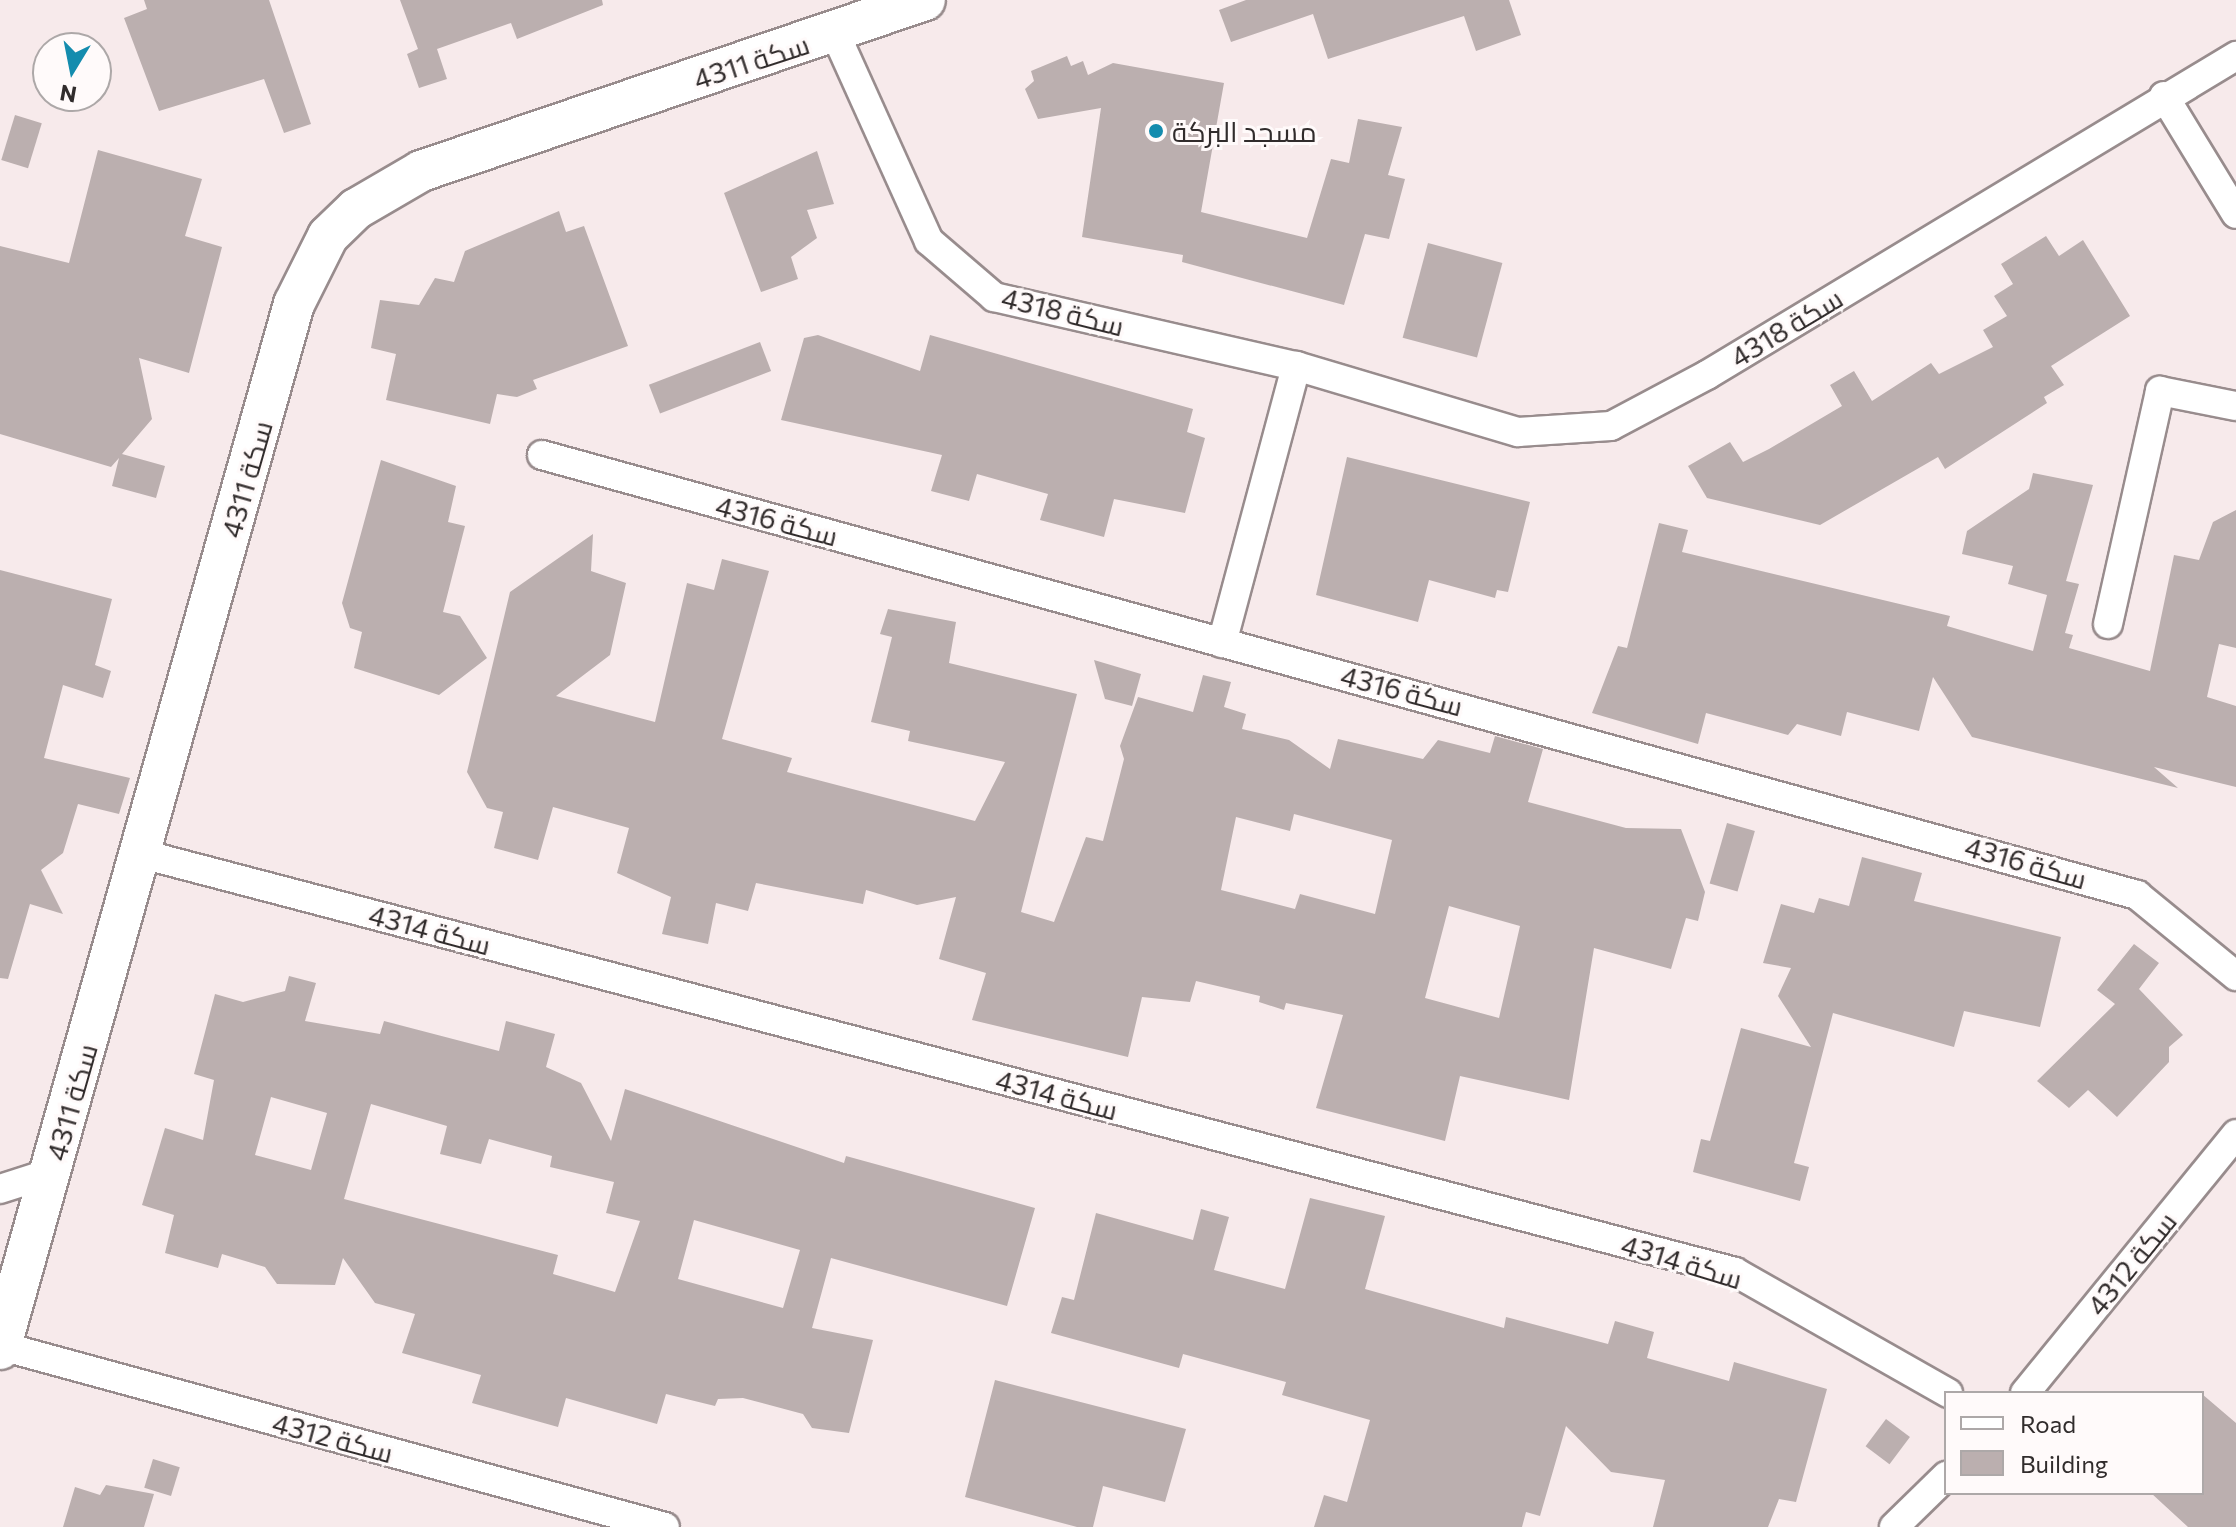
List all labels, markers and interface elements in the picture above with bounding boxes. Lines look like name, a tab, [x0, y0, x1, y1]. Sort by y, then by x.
street label: سكة 4311	[689, 27, 813, 95]
north arrow	[32, 32, 112, 112]
text: N	[58, 79, 79, 109]
place label: مسجد البركة	[1172, 114, 1317, 148]
marker: مسجد البركة	[1147, 122, 1165, 140]
street label: سكة 4318	[998, 280, 1128, 342]
street label: سكة 4318	[1724, 280, 1848, 374]
street label: سكة 4311	[213, 417, 279, 541]
street label: سكة 4316	[712, 488, 842, 552]
street label: سكة 4316	[1337, 658, 1467, 722]
street label: سكة 4316	[1961, 829, 2091, 895]
street label: سكة 4314	[365, 897, 495, 961]
street label: سكة 4311	[38, 1040, 104, 1164]
street label: سكة 4314	[992, 1062, 1122, 1126]
street label: سكة 4312	[2079, 1204, 2183, 1322]
street label: سكة 4314	[1617, 1227, 1747, 1295]
legend	[1944, 1391, 2204, 1495]
street label: سكة 4312	[269, 1405, 397, 1469]
text: Road	[2020, 1409, 2076, 1438]
text: Building	[2020, 1449, 2108, 1478]

